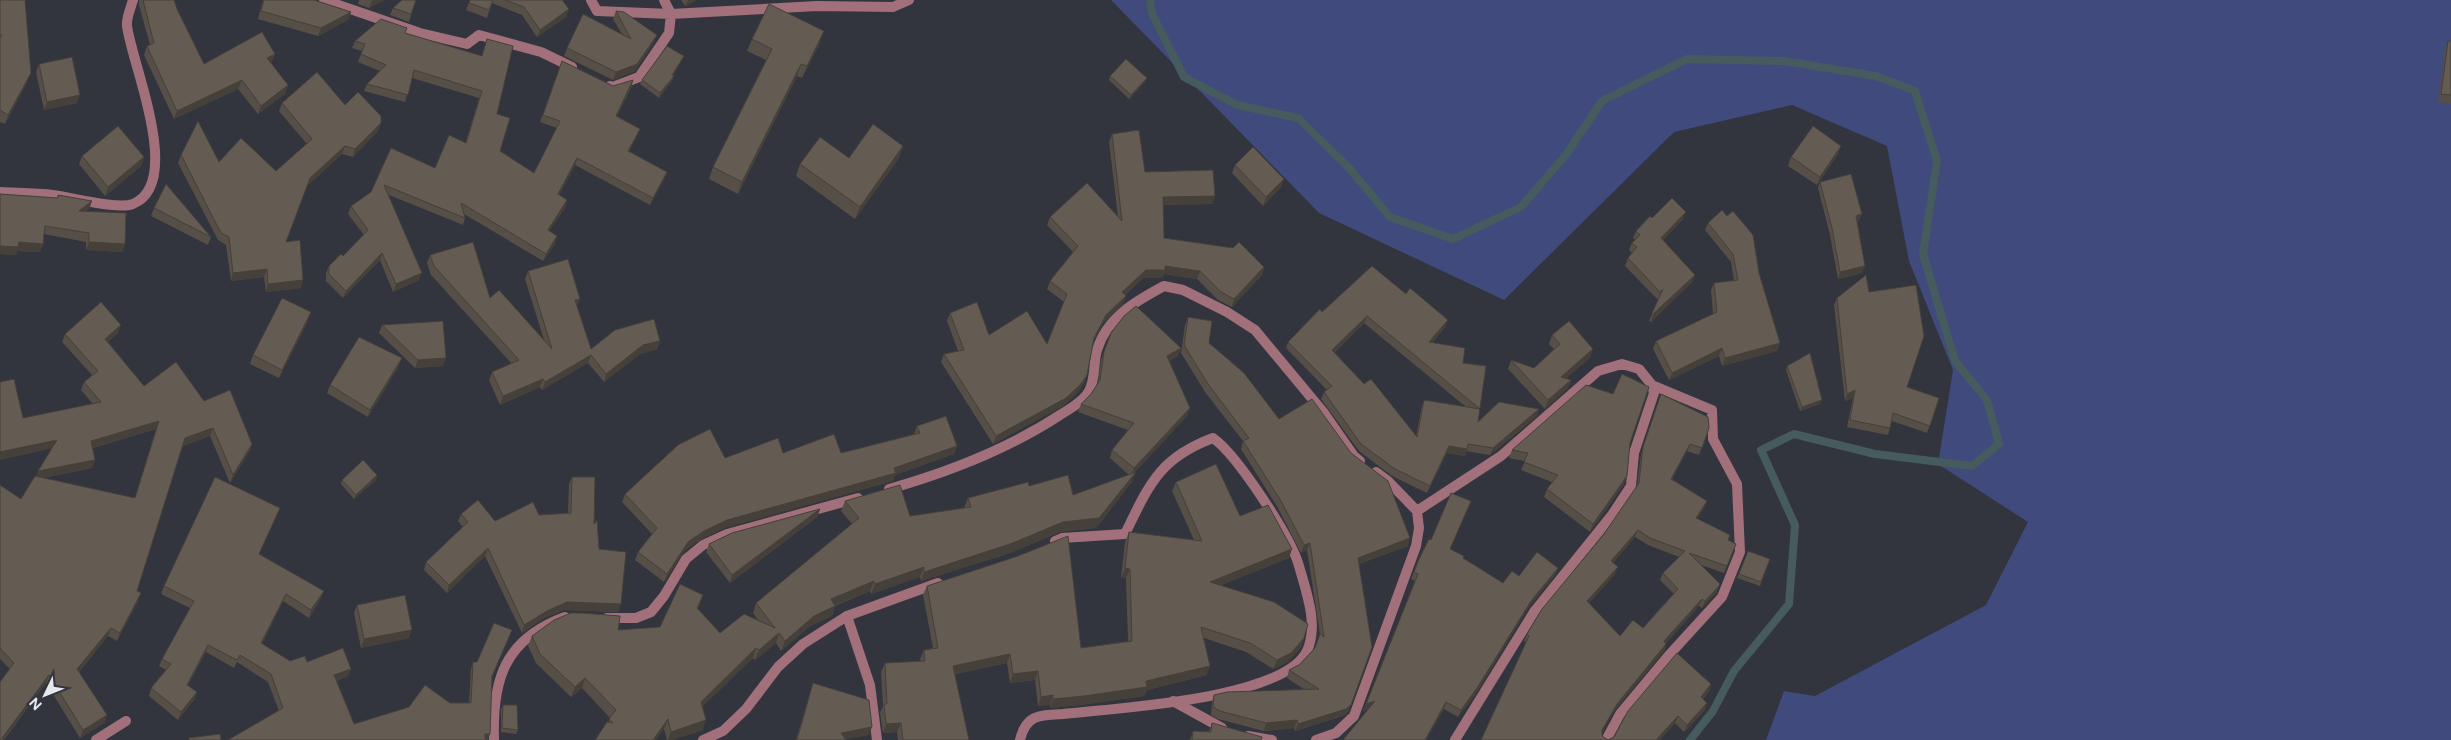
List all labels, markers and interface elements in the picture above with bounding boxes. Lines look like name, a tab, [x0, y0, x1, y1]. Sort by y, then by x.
north arrow	[20, 670, 70, 720]
text: N	[26, 694, 46, 713]

